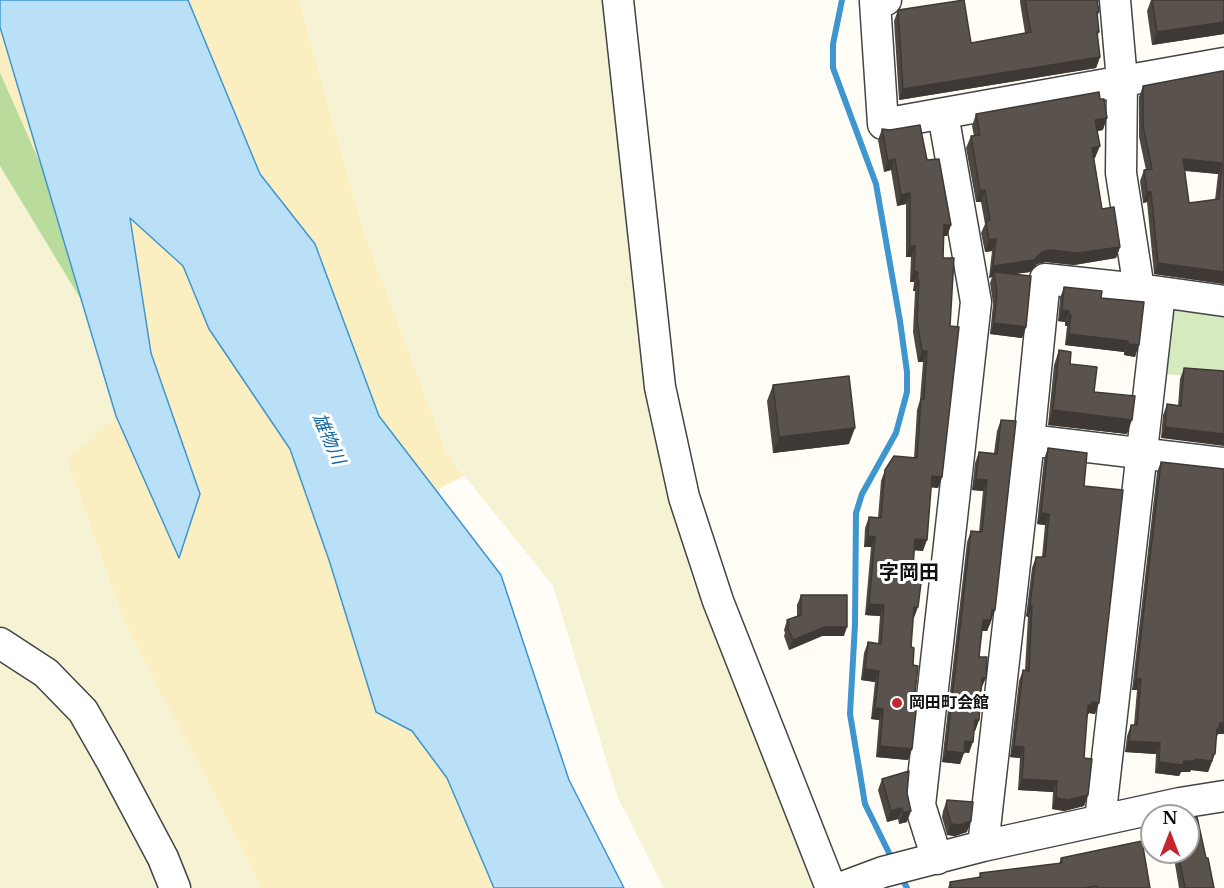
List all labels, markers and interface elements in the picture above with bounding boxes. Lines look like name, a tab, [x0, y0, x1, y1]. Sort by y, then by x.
water label: 雄物川	[307, 410, 349, 468]
district label: 字岡田	[879, 561, 939, 585]
place label: 岡田町会館	[909, 693, 989, 713]
marker: 岡田町会館	[890, 696, 904, 710]
north arrow	[1140, 804, 1200, 864]
text: N	[1162, 808, 1178, 828]

